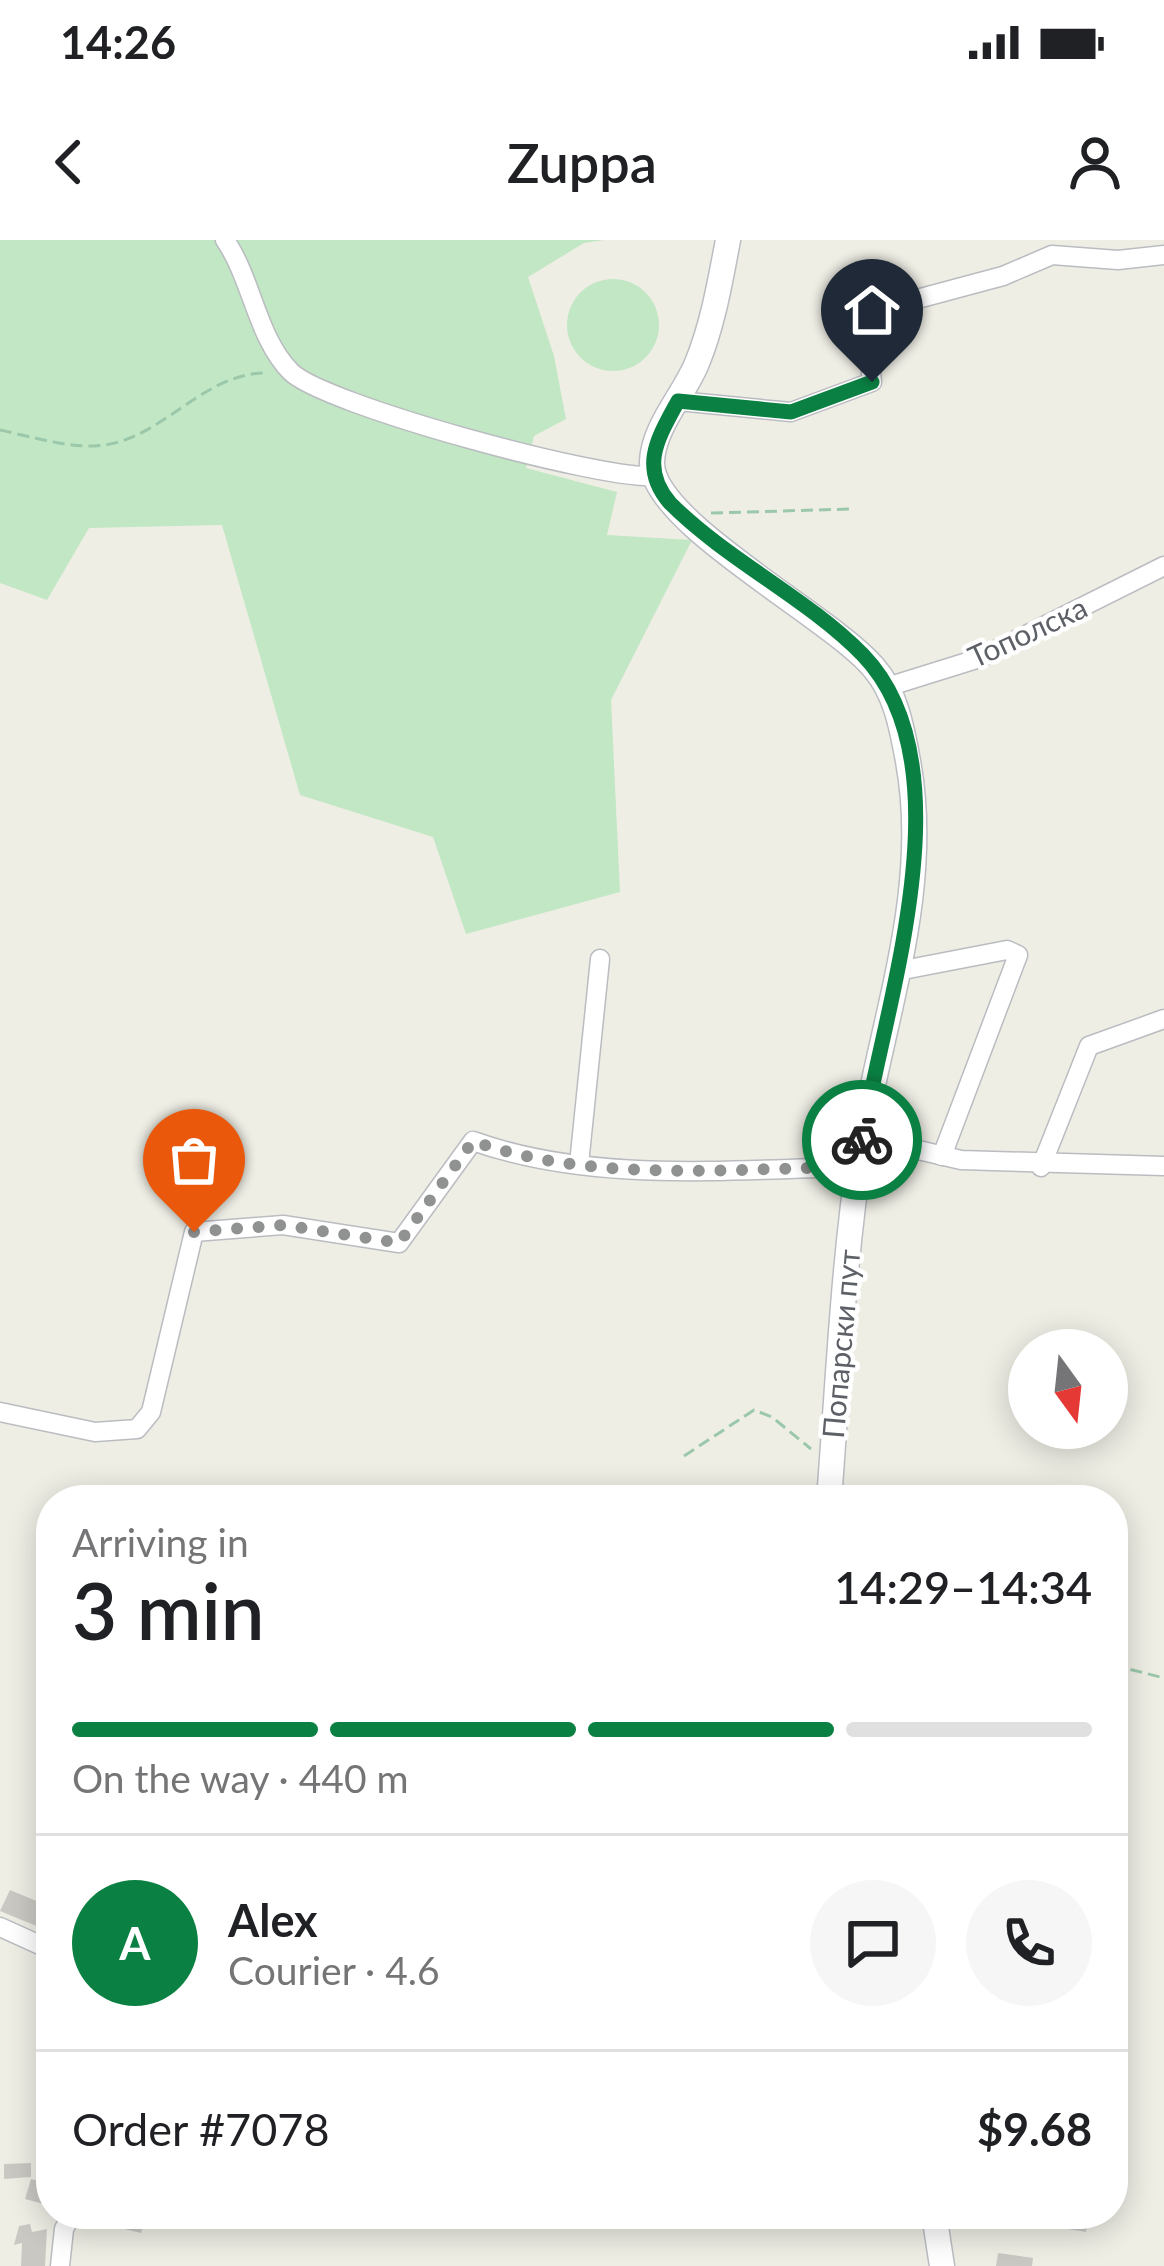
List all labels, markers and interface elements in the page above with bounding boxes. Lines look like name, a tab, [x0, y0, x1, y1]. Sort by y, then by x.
text: 14:26	[60, 15, 176, 69]
icon: back	[36, 129, 102, 195]
icon: person	[1062, 129, 1128, 195]
text: Zuppa	[507, 130, 657, 195]
pin	[821, 259, 923, 382]
icon: home	[839, 277, 905, 343]
street label: Тополска	[962, 588, 1092, 674]
courier	[802, 1080, 922, 1200]
icon: bike	[829, 1107, 895, 1173]
pin	[143, 1109, 245, 1232]
icon: bag	[161, 1127, 227, 1193]
street label: Попарски пут	[814, 1248, 866, 1440]
north arrow	[1008, 1329, 1128, 1449]
map controls	[1008, 1329, 1128, 1449]
text: Arriving in	[72, 1519, 249, 1565]
text: 14:29–14:34	[834, 1560, 1092, 1614]
text: 3 min	[72, 1563, 265, 1657]
text: On the way · 440 m	[72, 1755, 409, 1801]
button: chat	[810, 1880, 936, 2006]
button: phone	[966, 1880, 1092, 2006]
text: Alex	[228, 1893, 318, 1947]
text: A	[119, 1916, 151, 1970]
text: Courier · 4.6	[228, 1947, 440, 1993]
text: Order #7078	[72, 2102, 330, 2156]
text: $9.68	[977, 2102, 1092, 2156]

